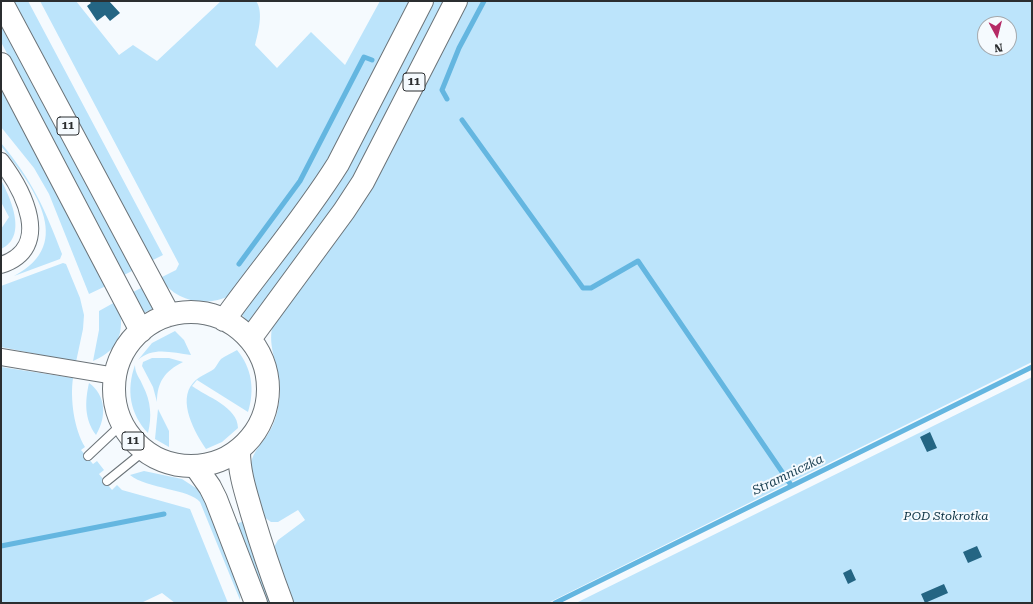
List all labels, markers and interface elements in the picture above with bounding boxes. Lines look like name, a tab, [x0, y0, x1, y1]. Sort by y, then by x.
north arrow	[977, 16, 1017, 56]
text: N	[993, 40, 1003, 54]
road number: 11	[403, 73, 425, 91]
road number: 11	[57, 117, 79, 135]
road number: 11	[122, 432, 144, 450]
water label: Stramniczka	[750, 451, 826, 499]
park label: POD Stokrotka	[904, 509, 988, 523]

